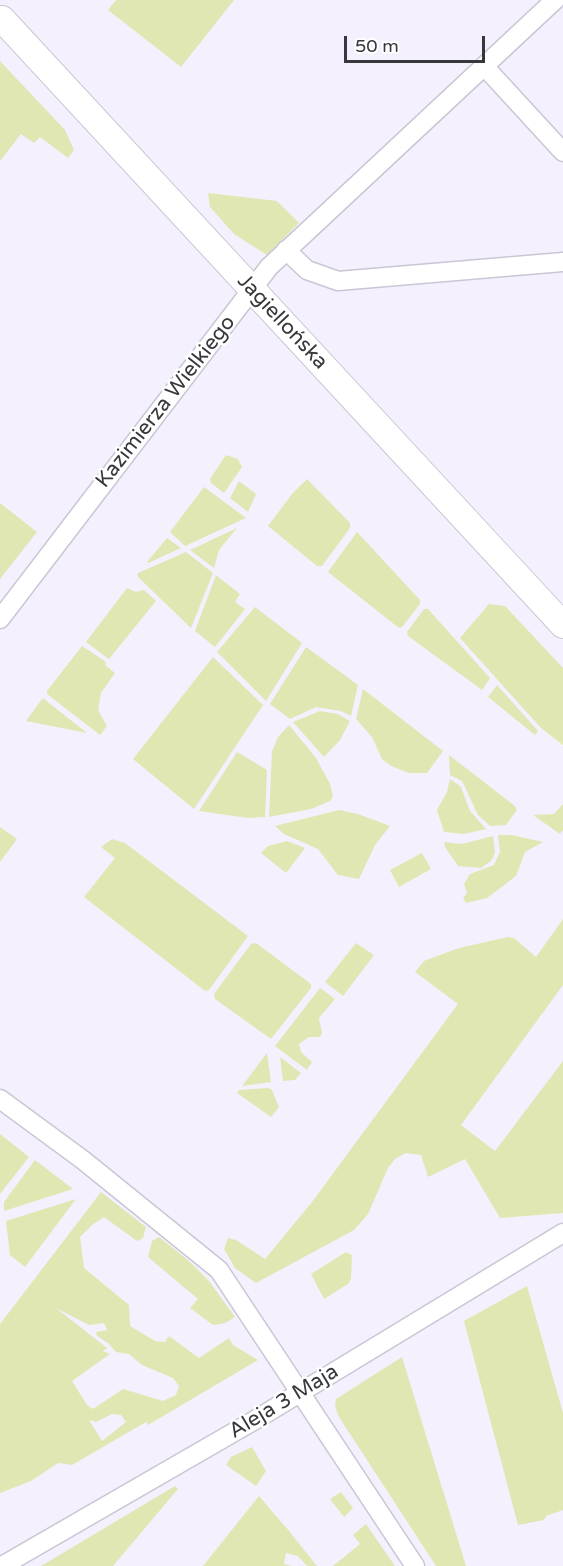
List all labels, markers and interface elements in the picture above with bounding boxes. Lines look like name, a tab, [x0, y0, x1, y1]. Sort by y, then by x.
scale bar	[347, 24, 488, 62]
text: 50 m	[355, 35, 399, 57]
street label: Jagiellońska	[231, 269, 333, 375]
street label: Kazimierza Wielkiego	[91, 311, 241, 493]
street label: Aleja 3 Maja	[225, 1359, 343, 1445]

